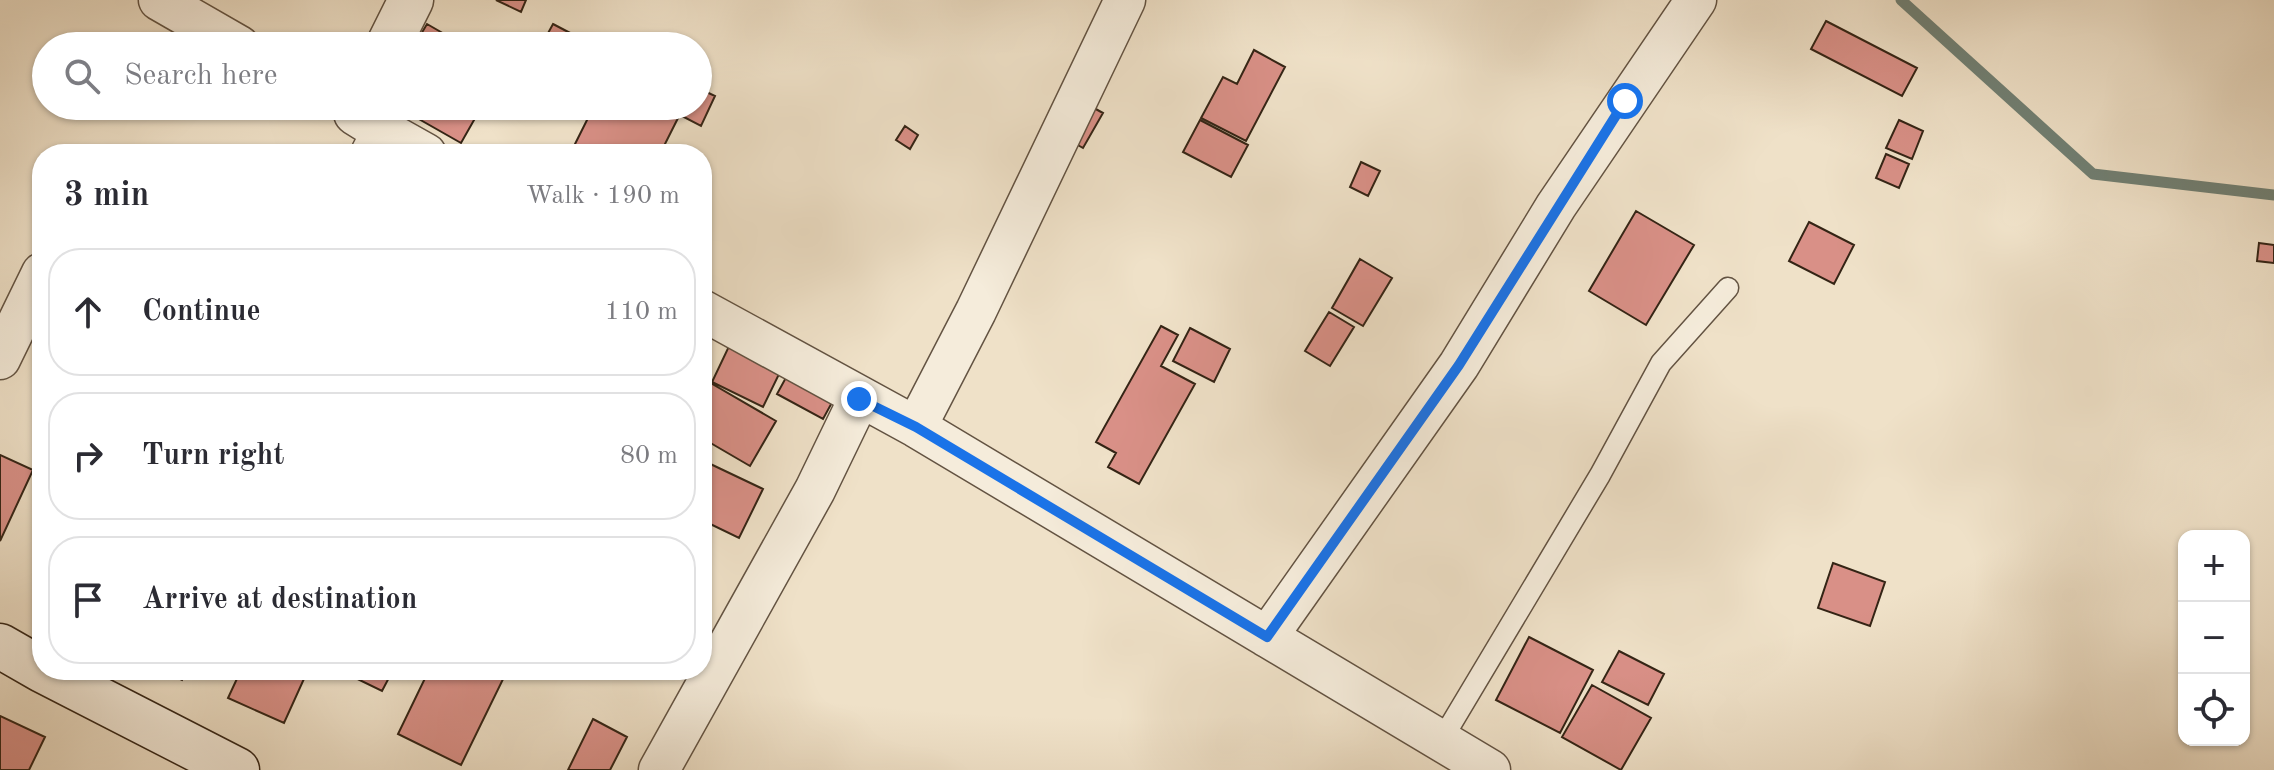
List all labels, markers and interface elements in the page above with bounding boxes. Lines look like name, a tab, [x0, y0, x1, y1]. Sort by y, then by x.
search box	[32, 32, 712, 120]
icon: search	[60, 54, 104, 98]
text: Search here	[124, 61, 278, 91]
route start	[1607, 83, 1643, 119]
text: 3 min	[64, 179, 149, 213]
text: Walk · 190 m	[526, 183, 680, 209]
icon: ahead	[66, 290, 110, 334]
text: Continue	[142, 297, 261, 327]
text: 110 m	[605, 299, 678, 325]
route end	[841, 381, 877, 417]
icon: right	[66, 434, 110, 478]
text: Turn right	[142, 441, 284, 471]
text: 80 m	[620, 443, 678, 469]
map controls	[2178, 530, 2250, 746]
button: +	[2178, 530, 2250, 602]
icon: arrive	[66, 578, 110, 622]
text: Arrive at destination	[142, 585, 417, 615]
button: −	[2178, 602, 2250, 674]
button: locate	[2178, 674, 2250, 746]

